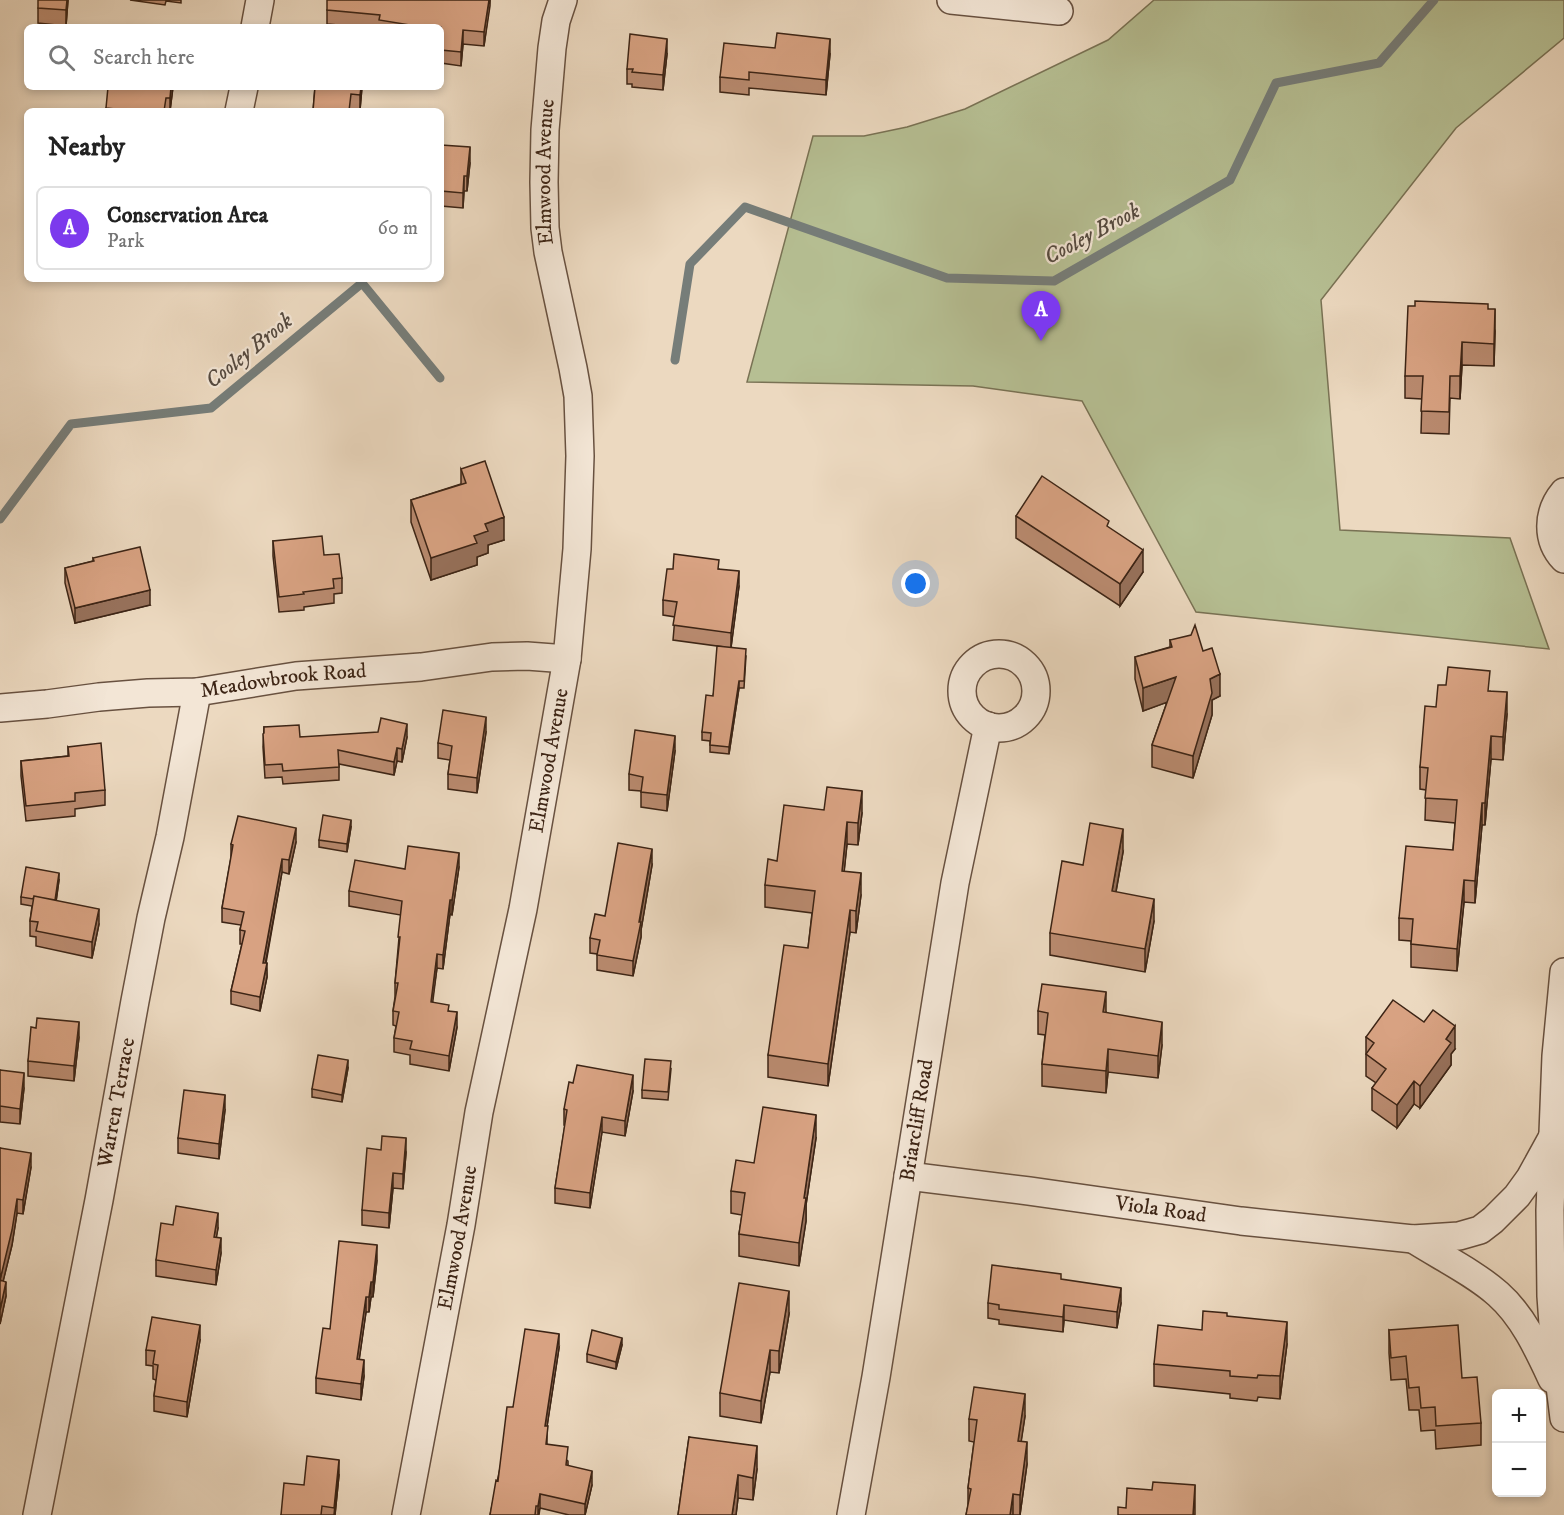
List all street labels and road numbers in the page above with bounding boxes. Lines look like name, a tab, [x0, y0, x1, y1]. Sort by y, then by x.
street label: Elmwood Avenue	[531, 98, 561, 247]
street label: Meadowbrook Road	[199, 658, 368, 704]
street label: Elmwood Avenue	[524, 686, 575, 835]
street label: Warren Terrace	[92, 1035, 141, 1171]
street label: Briarcliff Road	[894, 1057, 940, 1184]
street label: Elmwood Avenue	[432, 1163, 483, 1312]
street label: Viola Road	[1112, 1190, 1209, 1229]

